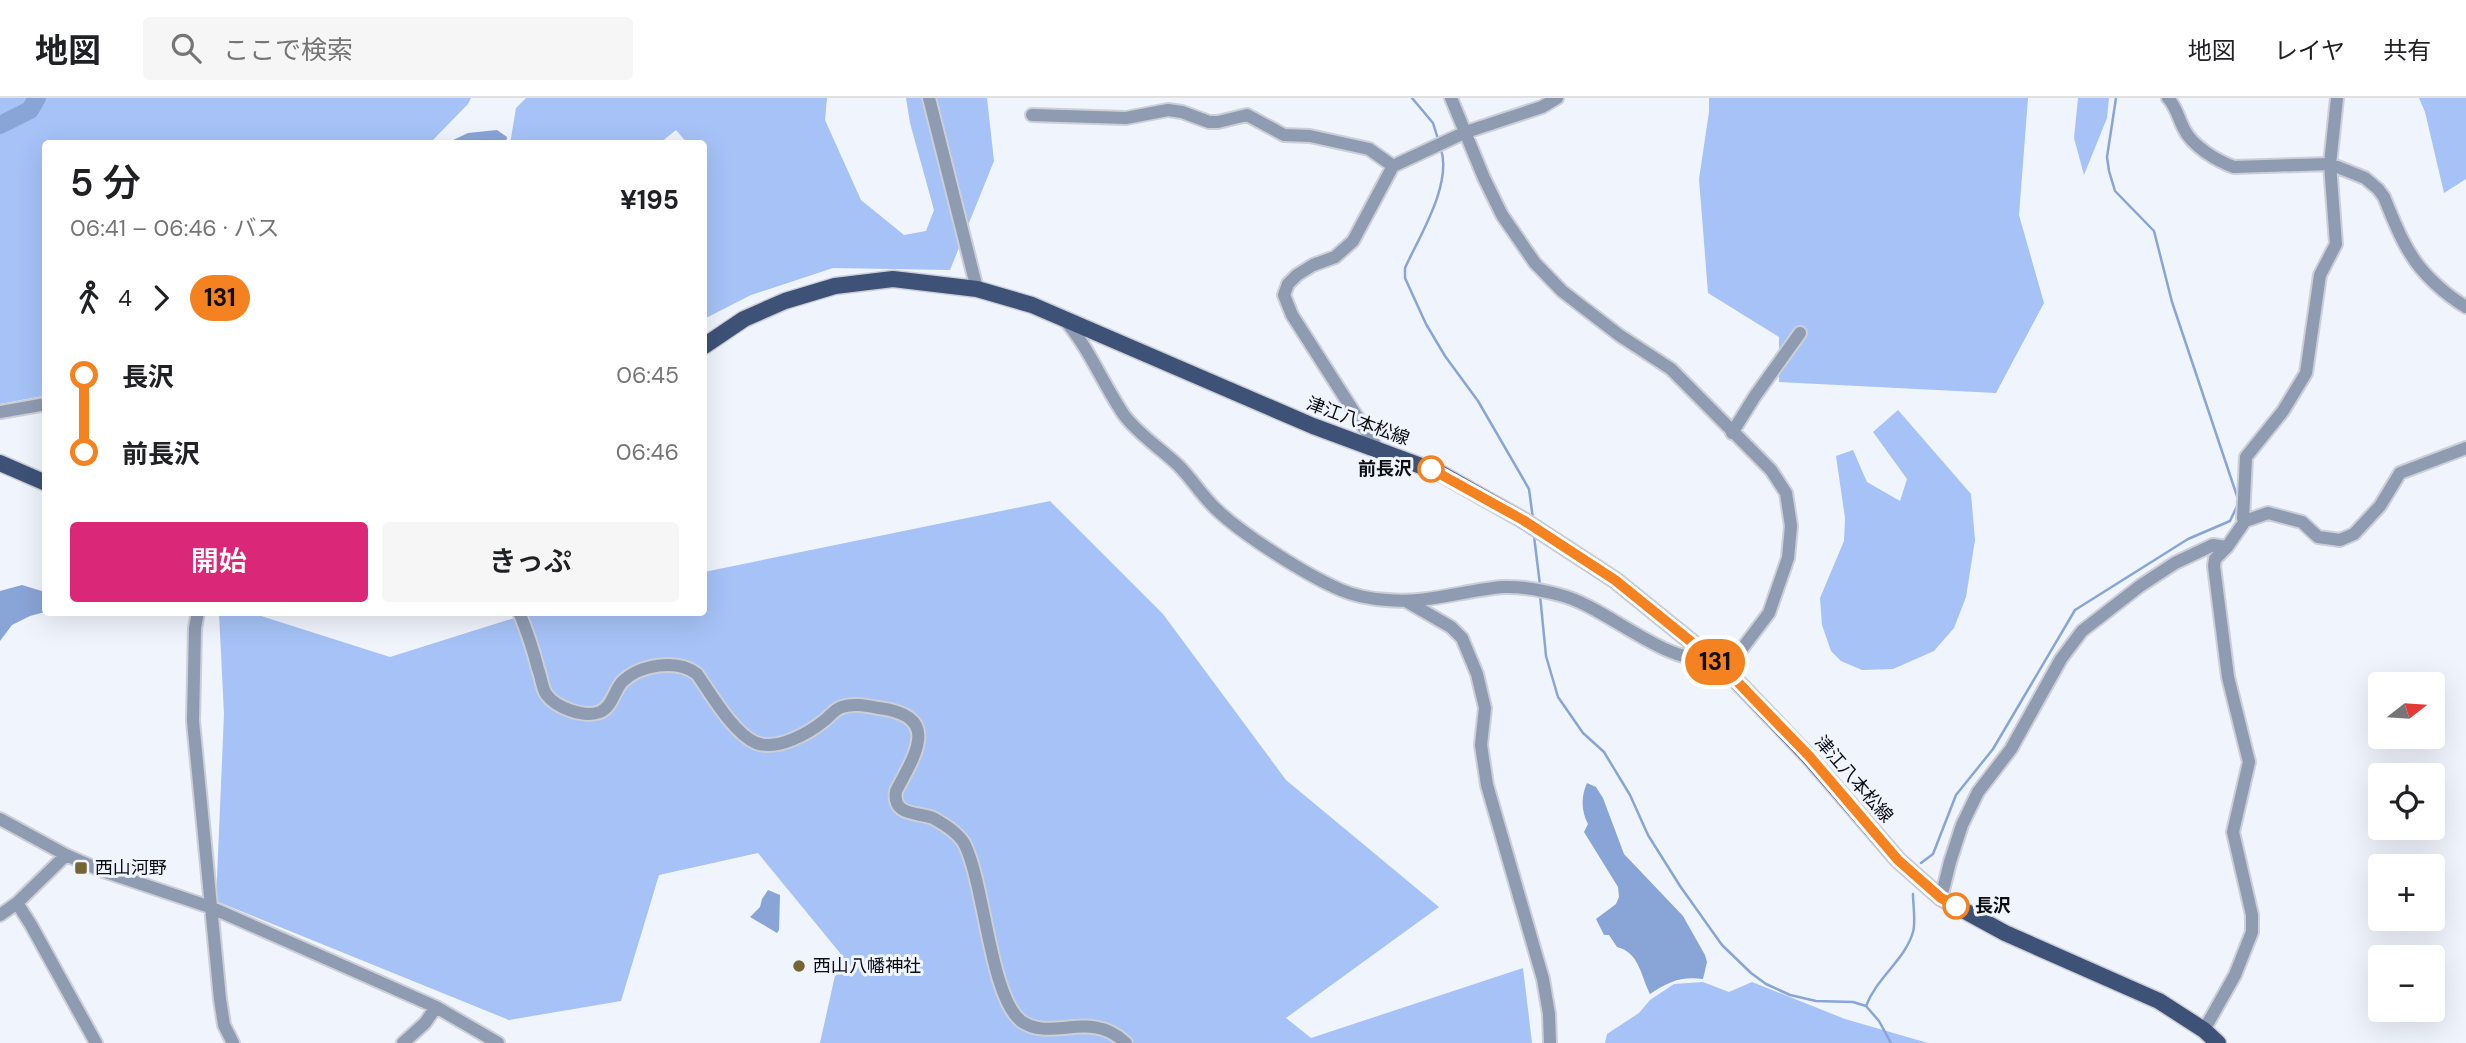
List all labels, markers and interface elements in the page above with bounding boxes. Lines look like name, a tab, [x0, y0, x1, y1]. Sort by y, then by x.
search box	[143, 17, 633, 80]
text: 地図	[35, 29, 101, 72]
icon: search	[167, 29, 205, 67]
text: ここで検索	[223, 33, 353, 67]
text: 地図	[2188, 35, 2236, 66]
text: レイヤ	[2274, 35, 2345, 66]
text: 共有	[2383, 35, 2431, 66]
text: 5 分	[70, 158, 141, 208]
text: ¥195	[620, 183, 679, 217]
text: 06:41 – 06:46 · バス	[70, 213, 280, 243]
icon: walk	[70, 279, 108, 317]
icon: forward	[142, 279, 180, 317]
text: 131	[204, 282, 236, 313]
text: 4	[118, 283, 132, 313]
text: 長沢	[122, 360, 174, 394]
text: 06:45	[616, 360, 679, 390]
street label: 津江八本松線	[1303, 391, 1413, 451]
text: 前長沢	[122, 437, 200, 471]
text: 06:46	[616, 437, 679, 467]
marker: 前長沢	[1418, 456, 1444, 482]
place label: 前長沢	[1358, 457, 1412, 481]
button: 開始	[70, 522, 368, 602]
button: きっぷ	[382, 522, 679, 602]
line badge: 131	[1675, 639, 1755, 685]
text: 131	[1699, 646, 1731, 677]
north arrow	[2368, 672, 2445, 749]
map controls	[2368, 672, 2445, 1022]
street label: 津江八本松線	[1810, 730, 1898, 828]
button: locate	[2368, 763, 2445, 840]
button: +	[2368, 854, 2445, 931]
place label: 西山河野	[95, 856, 167, 880]
marker: 西山河野	[73, 860, 89, 876]
marker: 長沢	[1943, 893, 1969, 919]
place label: 長沢	[1975, 894, 2011, 918]
button: −	[2368, 945, 2445, 1022]
place label: 西山八幡神社	[813, 954, 921, 978]
marker: 西山八幡神社	[791, 958, 807, 974]

